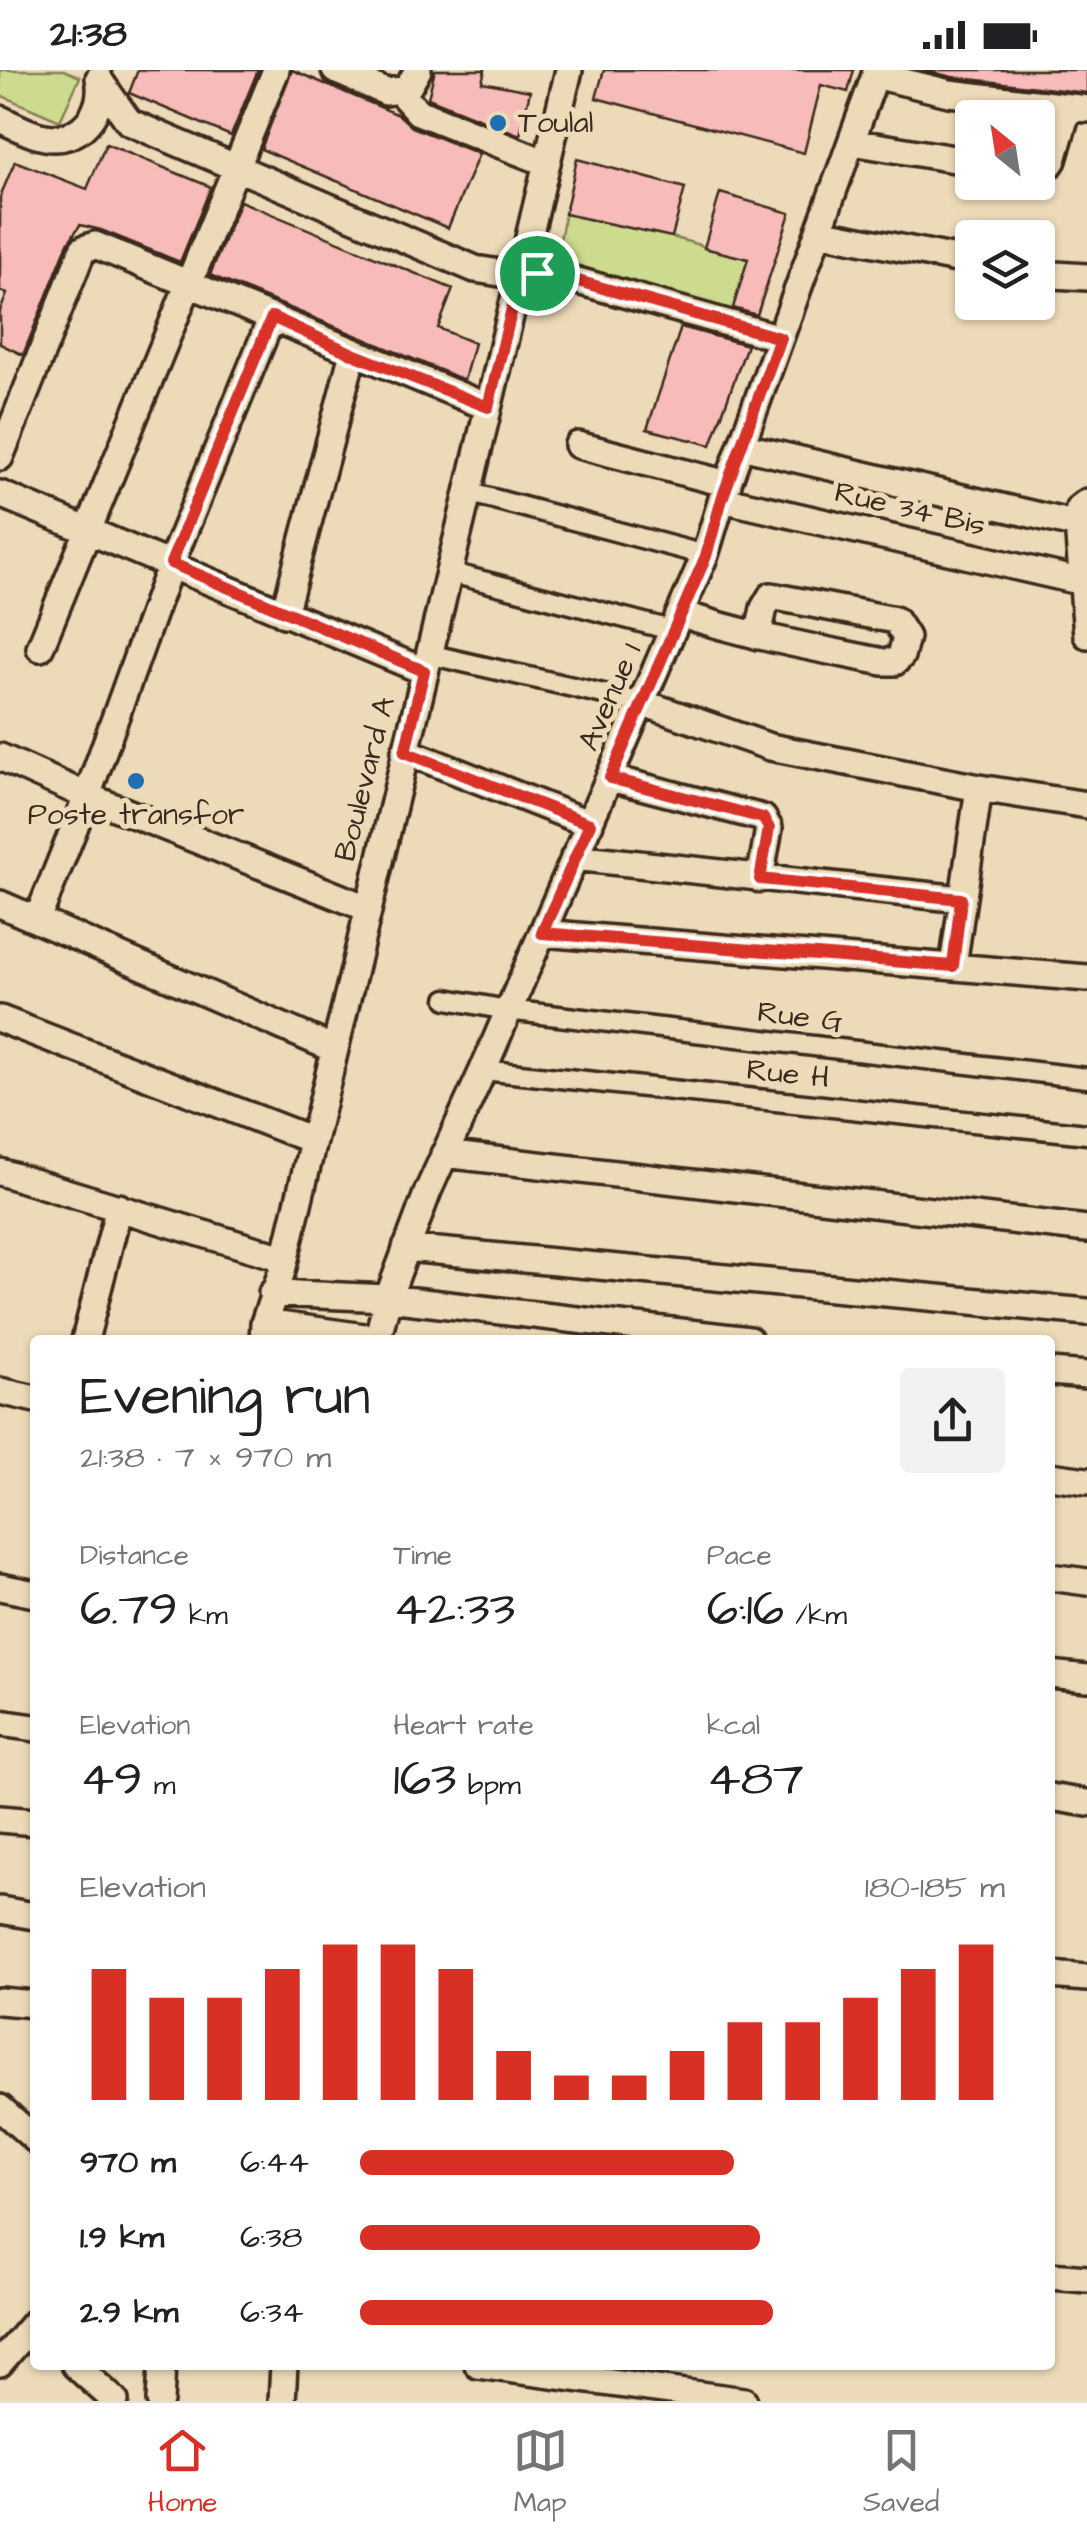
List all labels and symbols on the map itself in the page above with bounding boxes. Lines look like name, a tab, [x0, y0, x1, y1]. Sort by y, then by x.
north arrow	[955, 100, 1055, 200]
place label: Toulal	[518, 102, 594, 144]
marker: Toulal	[487, 112, 509, 134]
pin	[495, 231, 580, 316]
street label: Rue 34 Bis	[830, 471, 990, 547]
street label: Avenue 1	[568, 637, 652, 757]
street label: Boulevard A	[324, 692, 406, 866]
marker: Poste transfor	[125, 770, 147, 792]
place label: Poste transfor	[28, 794, 244, 836]
street label: Rue G	[755, 991, 845, 1043]
street label: Rue H	[745, 1049, 831, 1099]

